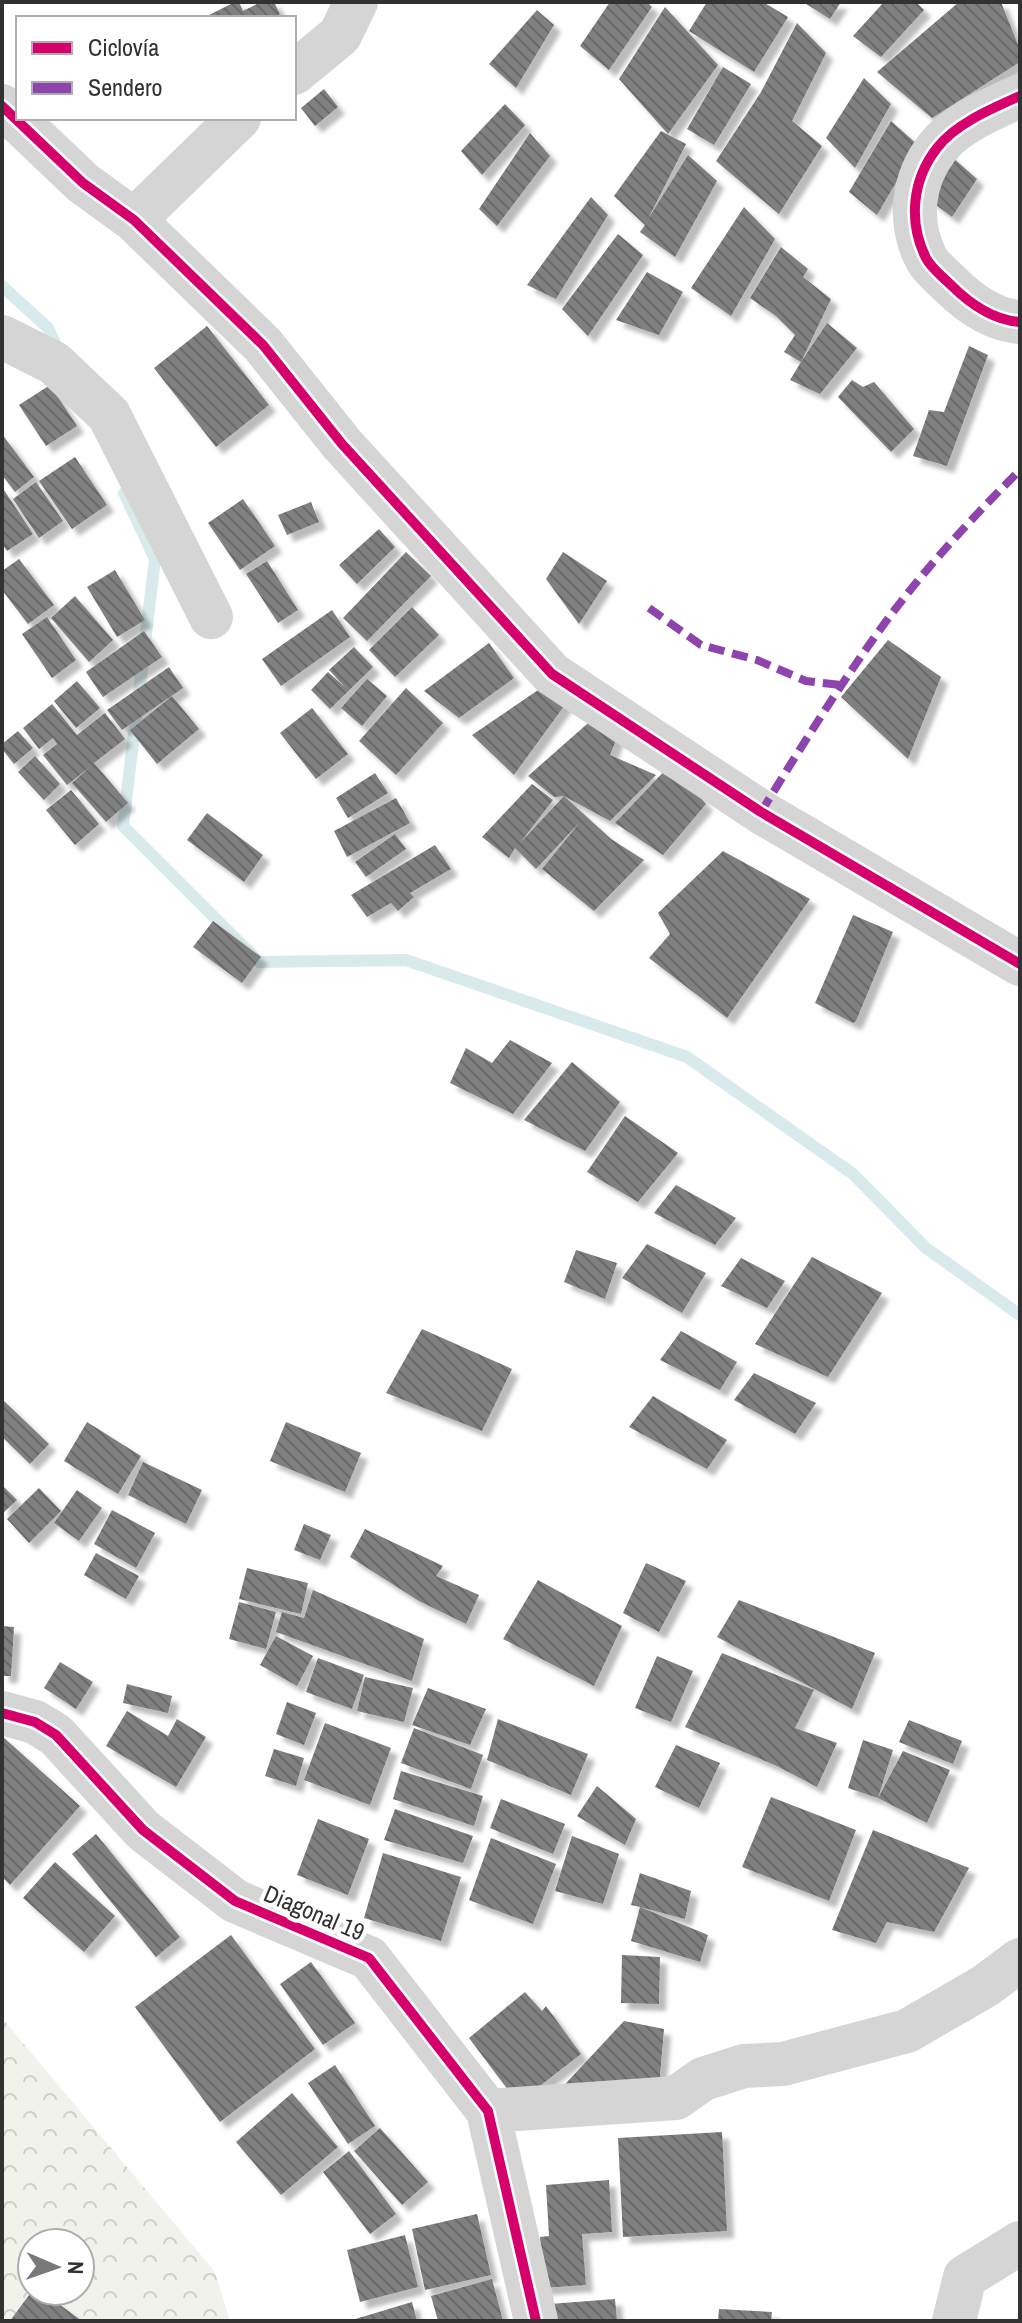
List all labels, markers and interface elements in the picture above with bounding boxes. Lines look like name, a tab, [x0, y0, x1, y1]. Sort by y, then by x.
legend	[16, 16, 296, 120]
text: Ciclovía	[88, 31, 159, 63]
text: Sendero	[88, 71, 162, 103]
street label: Diagonal 19	[259, 1877, 369, 1948]
north arrow	[16, 2227, 96, 2307]
text: N	[61, 2261, 91, 2275]

